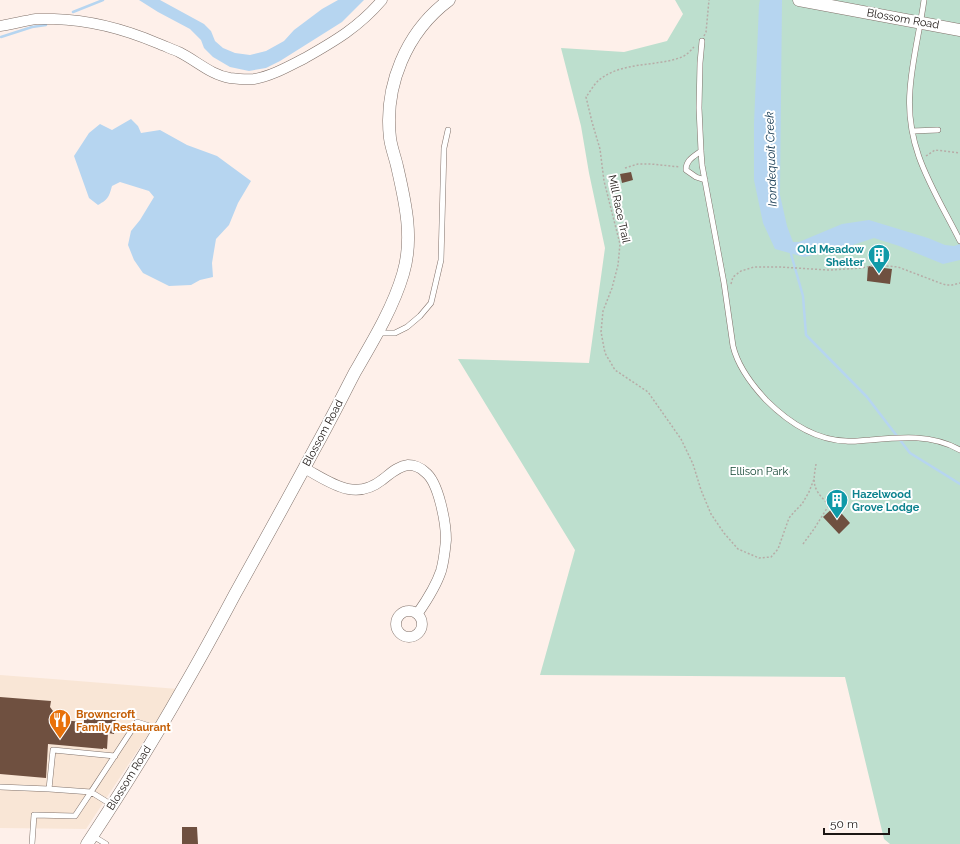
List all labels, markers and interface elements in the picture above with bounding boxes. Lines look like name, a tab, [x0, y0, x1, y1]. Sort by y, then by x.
street label: Blossom Road	[866, 6, 940, 32]
water label: Irondequoit Creek	[762, 111, 780, 207]
street label: Mill Race Trail	[605, 174, 633, 244]
building icon: Old Meadow Shelter	[866, 242, 892, 275]
place label: Old Meadow Shelter	[797, 243, 865, 269]
street label: Blossom Road	[300, 397, 346, 468]
park label: Ellison Park	[730, 465, 788, 478]
building icon: Hazelwood Grove Lodge	[824, 487, 850, 520]
place label: Hazelwood Grove Lodge	[852, 488, 920, 514]
restaurant icon: Browncroft Family Restaurant	[47, 707, 73, 740]
place label: Browncroft Family Restaurant	[76, 708, 171, 734]
street label: Blossom Road	[104, 743, 154, 813]
scale bar	[824, 810, 889, 836]
text: 50 m	[830, 817, 858, 831]

